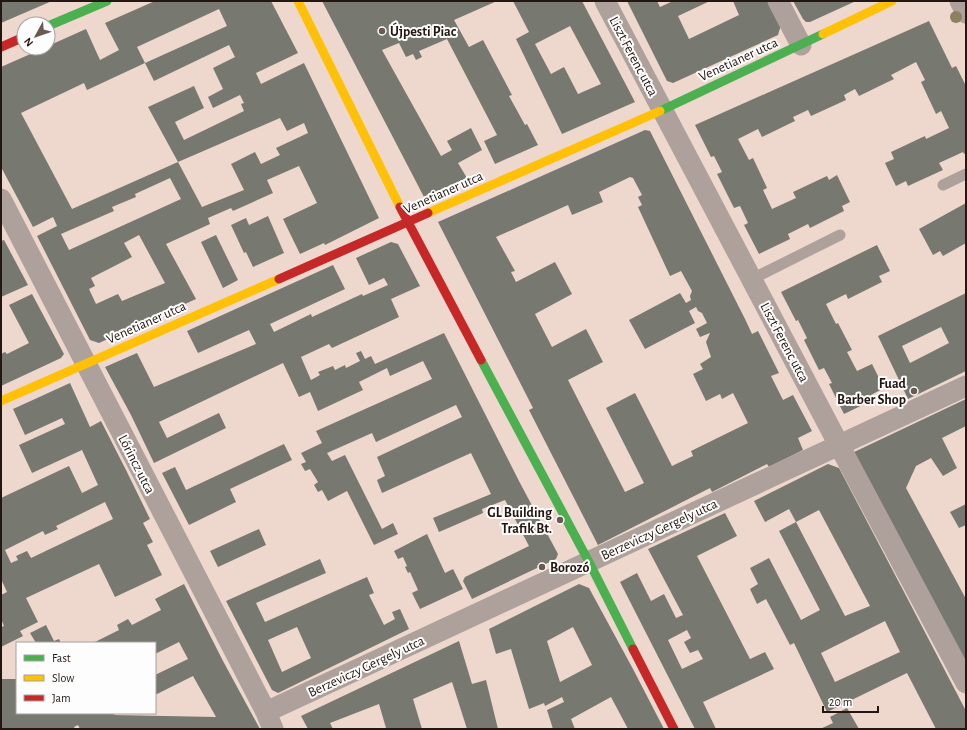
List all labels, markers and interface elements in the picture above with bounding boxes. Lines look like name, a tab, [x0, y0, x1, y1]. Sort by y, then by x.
street label: Liszt Ferenc utca	[606, 14, 660, 99]
north arrow	[16, 16, 56, 56]
place label: Újpesti Piac	[390, 22, 457, 39]
marker: Újpesti Piac	[377, 26, 387, 36]
street label: Venetianer utca	[697, 35, 780, 84]
text: N	[22, 36, 35, 49]
street label: Venetianer utca	[402, 169, 486, 217]
street label: Venetianer utca	[105, 299, 189, 347]
street label: Liszt Ferenc utca	[757, 300, 811, 385]
place label: Fuad Barber Shop	[837, 377, 907, 407]
marker: Fuad Barber Shop	[909, 386, 919, 396]
street label: Lőrincz utca	[115, 433, 157, 497]
street label: Berzeviczy Gergely utca	[599, 497, 720, 563]
place label: GL Building Trafik Bt.	[487, 506, 553, 536]
marker: GL Building Trafik Bt.	[555, 515, 565, 525]
place label: Borozó	[550, 561, 589, 575]
marker: Borozó	[537, 562, 547, 572]
street label: Berzeviczy Gergely utca	[306, 634, 427, 700]
legend	[16, 642, 156, 714]
text: Fast	[52, 652, 71, 664]
text: Slow	[52, 672, 74, 684]
scale bar	[823, 688, 878, 714]
text: Jam	[52, 692, 71, 704]
text: 20 m	[829, 696, 852, 708]

